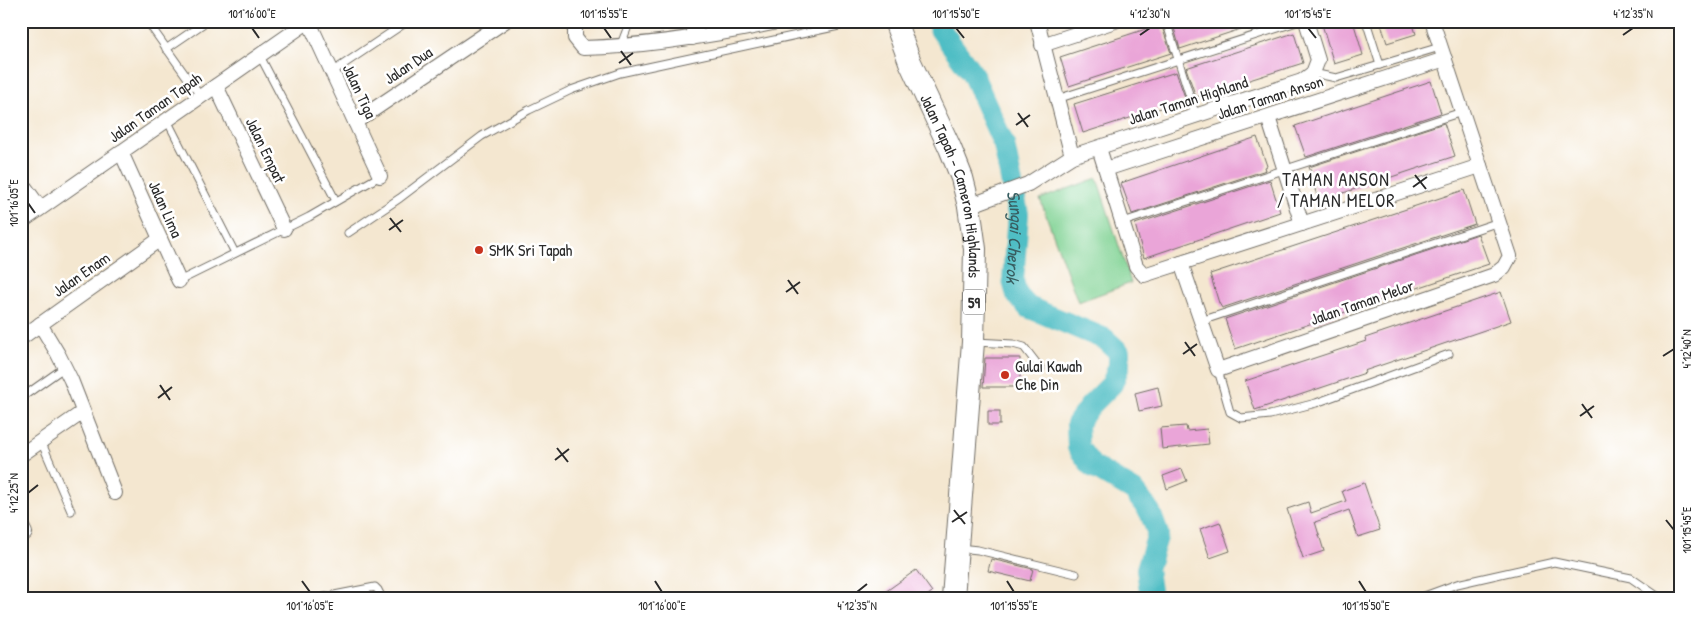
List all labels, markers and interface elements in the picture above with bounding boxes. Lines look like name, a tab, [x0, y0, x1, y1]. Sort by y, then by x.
text: 101°16'00"E	[228, 5, 277, 22]
text: 101°15'55"E	[580, 5, 628, 22]
text: 101°15'50"E	[932, 5, 981, 22]
text: 4°12'30"N	[1130, 5, 1170, 22]
text: 101°15'45"E	[1285, 5, 1332, 22]
text: 4°12'35"N	[1613, 5, 1653, 22]
street label: Jalan Dua	[380, 41, 436, 89]
street label: Jalan Tiga	[338, 60, 382, 122]
street label: Jalan Taman Tapah	[104, 67, 206, 147]
street label: Jalan Taman Anson	[1214, 69, 1326, 125]
street label: Jalan Taman Highland	[1125, 70, 1251, 130]
street label: Jalan Tapah - Cameron Highlands	[915, 90, 986, 278]
street label: Jalan Empat	[241, 114, 291, 187]
district label: TAMAN ANSON / TAMAN MELOR	[1277, 167, 1395, 213]
street label: Jalan Lima	[144, 177, 188, 241]
text: 101°16'05"E	[5, 179, 22, 227]
water label: Sungai Cherok	[1000, 188, 1031, 286]
place label: SMK Sri Tapah	[489, 239, 573, 261]
marker: SMK Sri Tapah	[473, 244, 485, 256]
street label: Jalan Enam	[48, 246, 114, 302]
street label: Jalan Taman Melor	[1307, 274, 1417, 330]
road number: 59	[963, 290, 985, 314]
text: 4°12'40"N	[1678, 329, 1695, 369]
place label: Gulai Kawah Che Din	[1015, 355, 1082, 395]
marker: Gulai Kawah Che Din	[999, 369, 1011, 381]
text: 4°12'25"N	[5, 473, 22, 513]
text: 101°15'45"E	[1678, 506, 1695, 553]
text: 101°16'05"E	[286, 597, 334, 614]
text: 101°16'00"E	[638, 597, 687, 614]
text: 4°12'35"N	[837, 597, 877, 614]
text: 101°15'55"E	[990, 597, 1038, 614]
text: 101°15'50"E	[1342, 597, 1391, 614]

